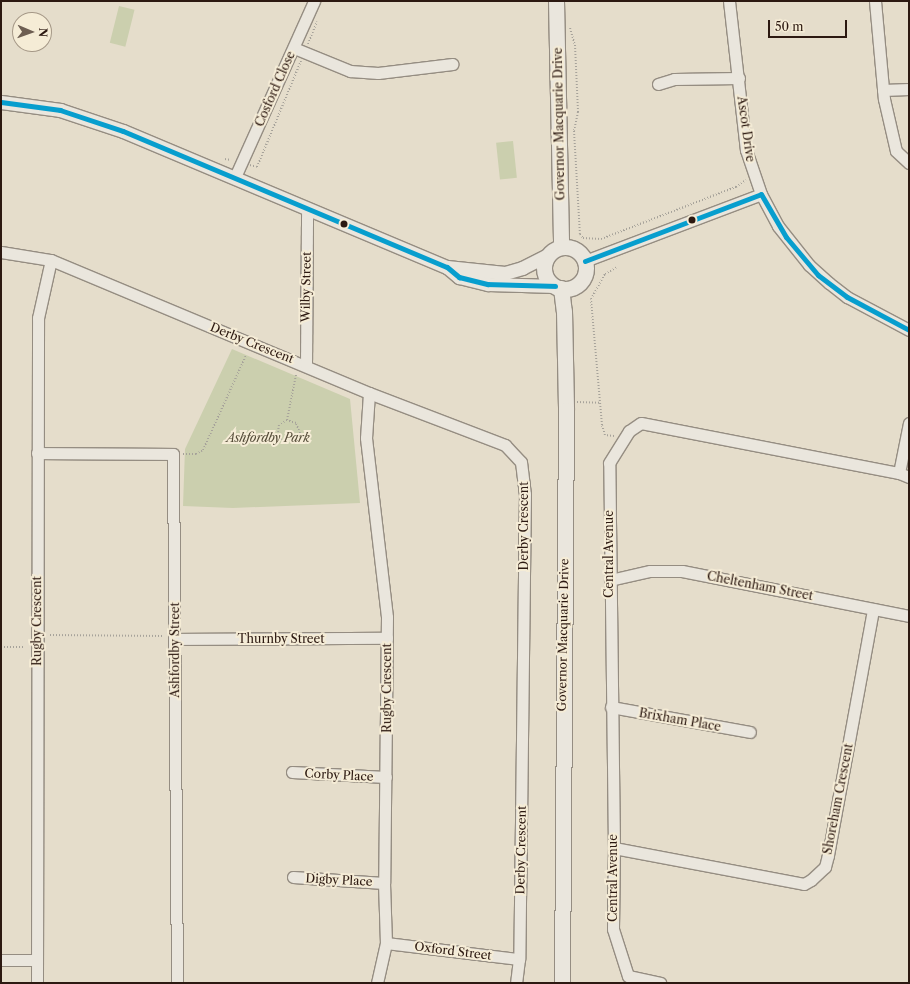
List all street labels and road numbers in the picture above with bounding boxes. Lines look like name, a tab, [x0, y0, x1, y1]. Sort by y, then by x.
street label: Governor Macquarie Drive	[550, 47, 568, 201]
street label: Cosford Close	[252, 49, 298, 129]
street label: Ascot Drive	[734, 95, 758, 163]
street label: Wilby Street	[298, 251, 314, 323]
street label: Derby Crescent	[208, 320, 296, 366]
street label: Derby Crescent	[517, 481, 531, 571]
street label: Central Avenue	[602, 510, 616, 598]
street label: Governor Macquarie Drive	[554, 558, 572, 712]
street label: Cheltenham Street	[706, 569, 814, 603]
street label: Rugby Crescent	[30, 576, 44, 666]
street label: Ashfordby Street	[168, 602, 182, 698]
street label: Thurnby Street	[237, 632, 325, 646]
street label: Rugby Crescent	[380, 643, 394, 733]
street label: Brixham Place	[638, 706, 722, 734]
street label: Shoreham Crescent	[820, 742, 856, 856]
street label: Corby Place	[304, 766, 374, 784]
street label: Derby Crescent	[513, 805, 529, 895]
street label: Central Avenue	[606, 834, 620, 922]
street label: Digby Place	[305, 871, 373, 889]
street label: Oxford Street	[414, 939, 492, 963]

